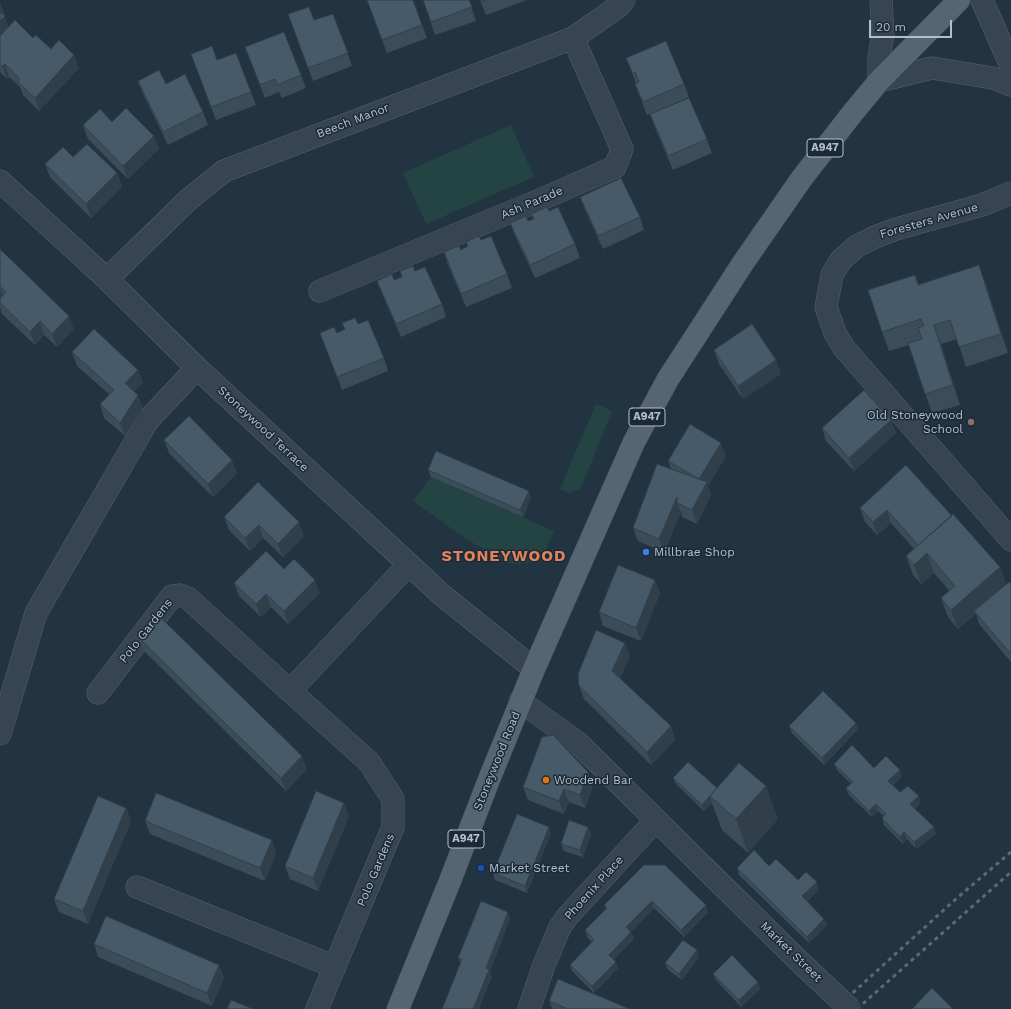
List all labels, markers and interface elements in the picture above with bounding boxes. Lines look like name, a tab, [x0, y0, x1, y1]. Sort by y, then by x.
scale bar	[871, 12, 954, 38]
text: 20 m	[876, 20, 906, 34]
street label: Beech Manor	[315, 101, 391, 141]
road number: A947	[807, 139, 843, 157]
street label: Ash Parade	[499, 184, 565, 222]
street label: Foresters Avenue	[878, 200, 980, 242]
street label: Stoneywood Terrace	[215, 383, 311, 475]
road number: A947	[629, 408, 665, 426]
place label: Old Stoneywood School	[867, 408, 963, 436]
marker: Old Stoneywood School	[966, 417, 976, 427]
place label: Millbrae Shop	[654, 545, 735, 559]
district label: STONEYWOOD	[442, 546, 566, 566]
marker: Millbrae Shop	[641, 547, 651, 557]
street label: Polo Gardens	[116, 596, 176, 666]
street label: Stoneywood Road	[471, 709, 523, 813]
place label: Woodend Bar	[554, 773, 633, 787]
marker: Woodend Bar	[541, 775, 551, 785]
road number: A947	[448, 830, 484, 848]
street label: Polo Gardens	[354, 831, 398, 909]
street label: Phoenix Place	[561, 853, 627, 923]
place label: Market Street	[489, 861, 569, 875]
marker: Market Street	[476, 863, 486, 873]
street label: Market Street	[757, 919, 825, 985]

